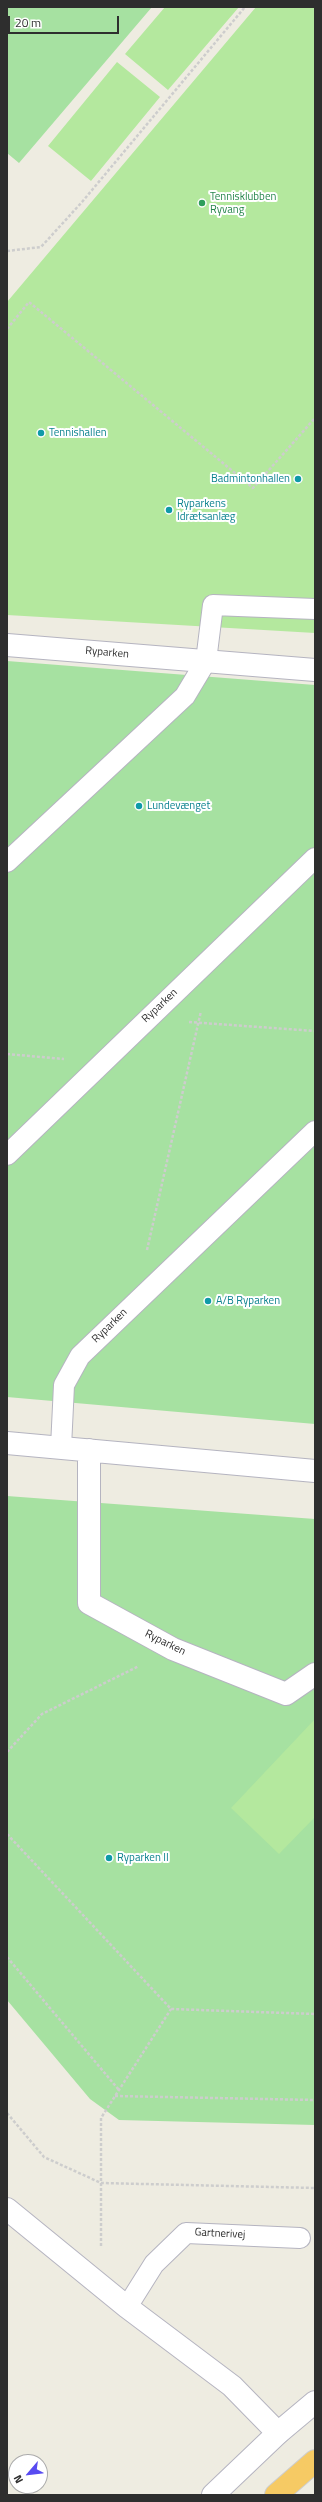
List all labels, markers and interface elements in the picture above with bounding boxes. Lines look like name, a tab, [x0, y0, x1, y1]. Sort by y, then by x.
scale bar	[10, 8, 121, 34]
text: 20 m	[15, 13, 41, 32]
place label: Tennisklubben Ryvang	[210, 190, 276, 216]
marker: Tennisklubben Ryvang	[197, 198, 207, 208]
place label: Tennishallen	[49, 426, 107, 440]
marker: Tennishallen	[36, 428, 46, 438]
place label: Badmintonhallen	[211, 472, 290, 486]
marker: Badmintonhallen	[293, 474, 303, 484]
place label: Ryparkens Idrætsanlæg	[177, 497, 236, 523]
marker: Ryparkens Idrætsanlæg	[164, 505, 174, 515]
street label: Ryparken	[85, 645, 129, 661]
place label: Lundevænget	[147, 799, 210, 813]
marker: Lundevænget	[134, 801, 144, 811]
street label: Ryparken	[139, 986, 181, 1026]
place label: A/B Ryparken	[216, 1294, 280, 1308]
marker: A/B Ryparken	[203, 1296, 213, 1306]
street label: Ryparken	[90, 1306, 130, 1346]
street label: Ryparken	[142, 1627, 188, 1659]
place label: Ryparken II	[117, 1851, 169, 1865]
marker: Ryparken II	[104, 1853, 114, 1863]
street label: Gartnerivej	[194, 2226, 246, 2242]
north arrow	[8, 2454, 48, 2494]
text: N	[9, 2472, 27, 2486]

